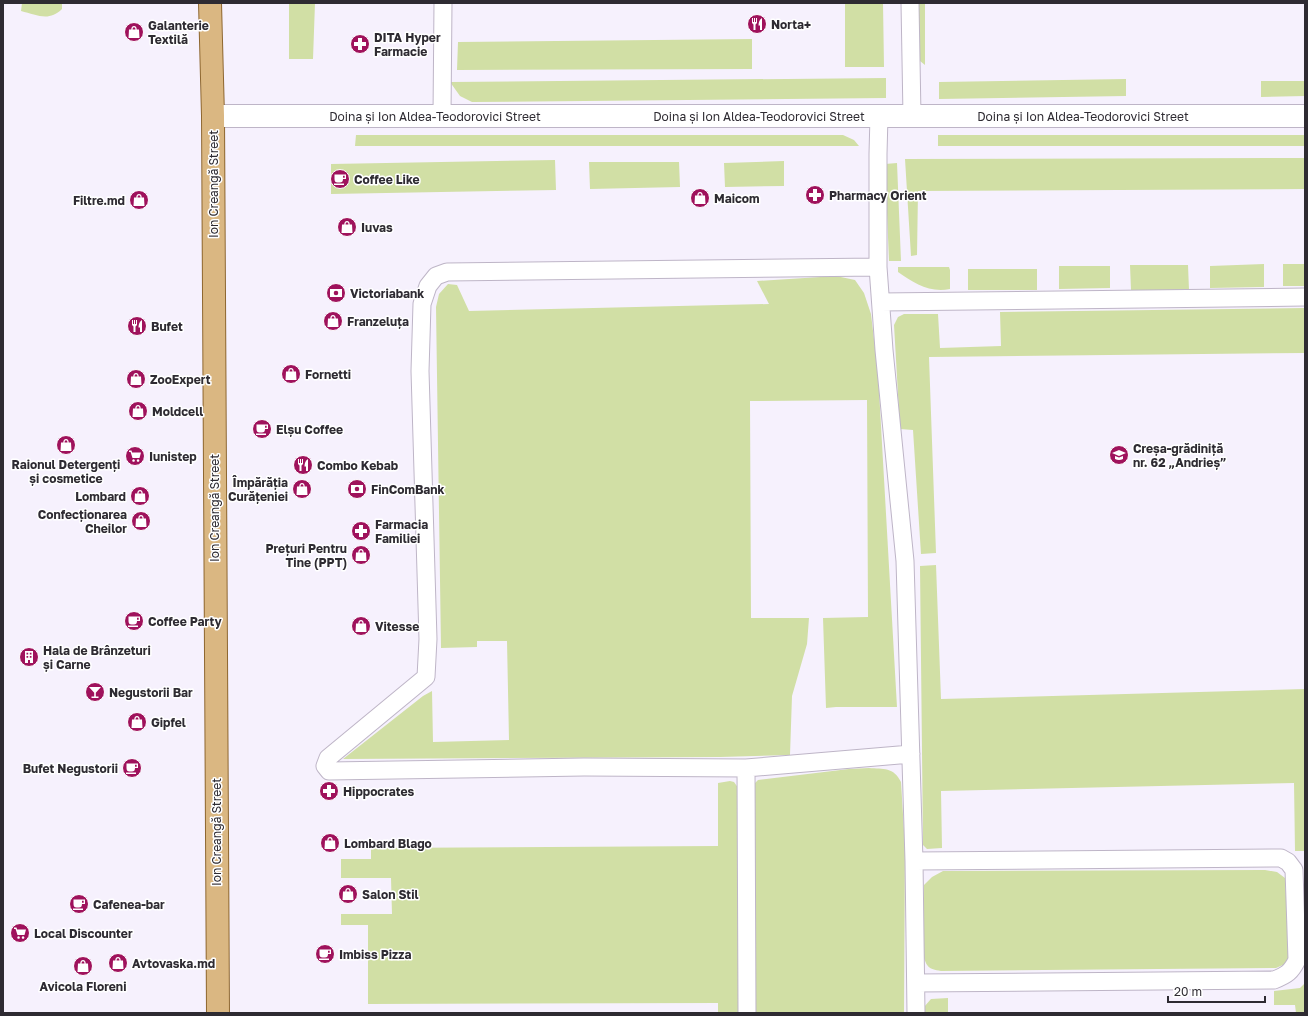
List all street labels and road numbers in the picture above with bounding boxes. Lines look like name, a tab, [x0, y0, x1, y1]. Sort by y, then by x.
street label: Doina și Ion Aldea-Teodorovici Street	[329, 109, 541, 124]
street label: Doina și Ion Aldea-Teodorovici Street	[653, 109, 865, 124]
street label: Doina și Ion Aldea-Teodorovici Street	[977, 109, 1189, 124]
street label: Ion Creangă Street	[206, 130, 221, 238]
street label: Ion Creangă Street	[207, 454, 222, 562]
street label: Ion Creangă Street	[209, 778, 224, 886]

